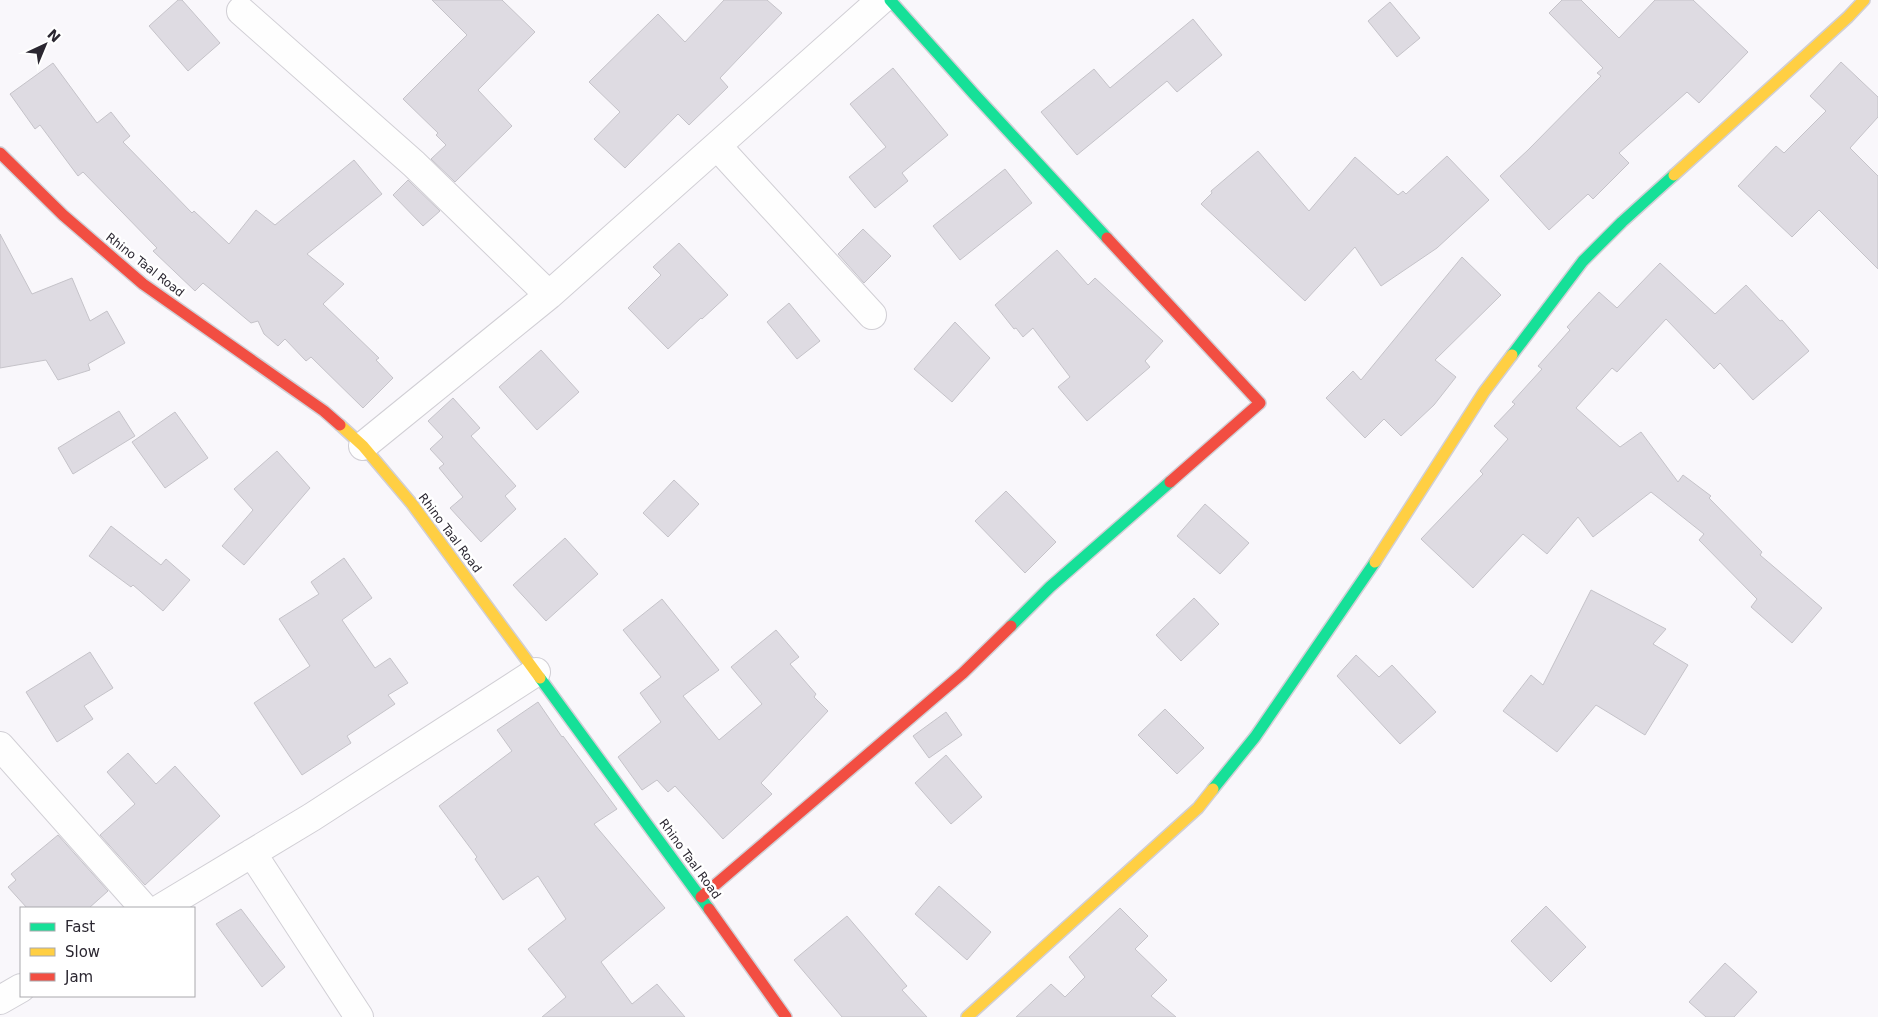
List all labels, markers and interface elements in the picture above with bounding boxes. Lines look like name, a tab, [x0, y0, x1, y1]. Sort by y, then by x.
north arrow	[20, 20, 70, 70]
text: N	[44, 26, 64, 45]
street label: Rhino Taal Road	[103, 230, 187, 300]
street label: Rhino Taal Road	[416, 491, 484, 575]
street label: Rhino Taal Road	[656, 816, 724, 902]
legend	[20, 907, 195, 997]
text: Fast	[65, 918, 95, 936]
text: Slow	[65, 943, 100, 961]
text: Jam	[64, 968, 93, 986]

